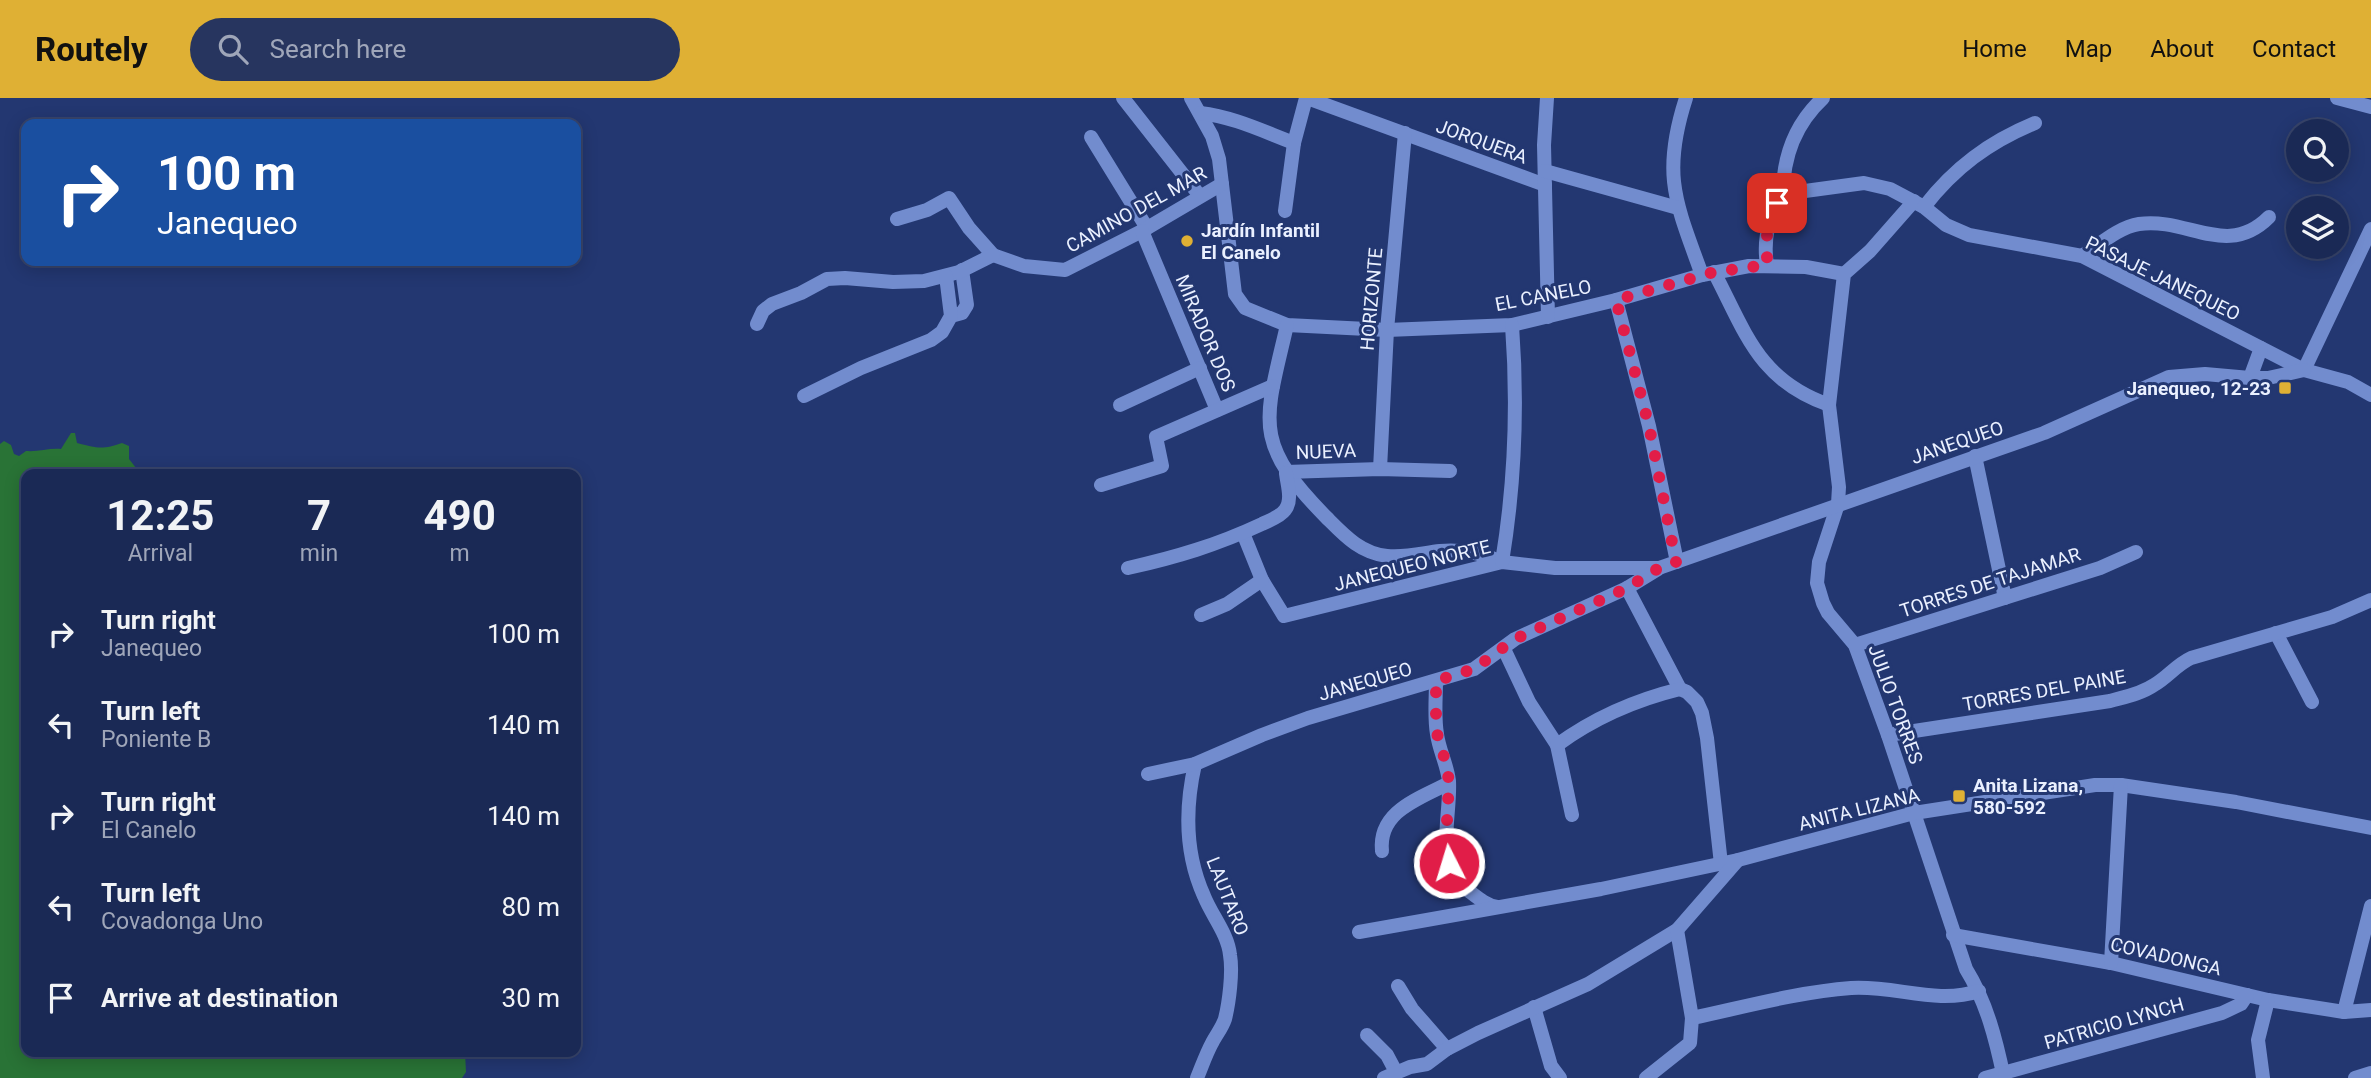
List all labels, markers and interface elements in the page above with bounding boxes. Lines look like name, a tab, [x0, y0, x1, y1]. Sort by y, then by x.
search box	[190, 18, 680, 81]
text: Routely	[35, 30, 148, 69]
icon: search	[214, 30, 252, 68]
text: Search here	[270, 34, 406, 64]
text: Home	[1962, 35, 2027, 63]
text: Map	[2065, 35, 2112, 63]
text: About	[2150, 35, 2214, 63]
text: Contact	[2252, 35, 2336, 63]
street label: JORQUERA	[1433, 114, 1531, 169]
map controls	[2286, 119, 2349, 259]
button: search	[2286, 119, 2349, 182]
text: 100 m	[157, 145, 296, 202]
icon: right	[42, 147, 133, 238]
street label: CAMINO DEL MAR	[1062, 161, 1211, 258]
pin	[1747, 173, 1807, 233]
icon: arrive	[1758, 184, 1796, 222]
button: layers	[2286, 196, 2349, 259]
text: Janequeo	[157, 204, 298, 242]
place label: Jardín Infantil El Canelo	[1201, 219, 1320, 264]
street label: PASAJE JANEQUEO	[2082, 231, 2244, 326]
marker: Jardín Infantil El Canelo	[1179, 233, 1195, 249]
street label: HORIZONTE	[1356, 246, 1387, 351]
street label: MIRADOR DOS	[1171, 271, 1240, 395]
street label: EL CANELO	[1493, 275, 1593, 316]
place label: Janequeo, 12-23	[2126, 377, 2271, 400]
marker: Janequeo, 12-23	[2277, 380, 2293, 396]
street label: JANEQUEO	[1908, 416, 2006, 469]
street label: NUEVA	[1295, 439, 1357, 464]
text: 12:25	[106, 491, 214, 540]
text: 7	[307, 491, 331, 540]
text: 490	[423, 491, 496, 540]
street label: JANEQUEO NORTE	[1331, 535, 1493, 596]
text: Arrival	[128, 540, 193, 567]
text: min	[300, 540, 338, 567]
text: m	[450, 540, 470, 567]
street label: TORRES DE TAJAMAR	[1897, 542, 2084, 623]
text: Turn right	[101, 605, 216, 635]
icon: right	[42, 615, 80, 653]
text: 100 m	[487, 619, 560, 649]
text: Janequeo	[101, 635, 202, 662]
street label: JULIO TORRES	[1863, 641, 1928, 767]
street label: JANEQUEO	[1316, 657, 1415, 706]
street label: TORRES DEL PAINE	[1961, 665, 2128, 716]
text: Turn left	[101, 696, 200, 726]
icon: left	[42, 706, 80, 744]
text: 140 m	[487, 710, 560, 740]
text: Poniente B	[101, 726, 211, 753]
place label: Anita Lizana, 580-592	[1973, 774, 2083, 819]
street label: ANITA LIZANA	[1796, 783, 1923, 836]
text: Turn right	[101, 787, 216, 817]
marker: Anita Lizana, 580-592	[1951, 788, 1967, 804]
icon: right	[42, 797, 80, 835]
text: 140 m	[487, 801, 560, 831]
text: El Canelo	[101, 817, 196, 844]
position arrow	[1412, 826, 1486, 900]
street label: LAUTARO	[1201, 854, 1254, 939]
text: Turn left	[101, 878, 200, 908]
icon: left	[42, 888, 80, 926]
text: 80 m	[502, 892, 560, 922]
text: Covadonga Uno	[101, 908, 263, 935]
street label: COVADONGA	[2108, 933, 2224, 981]
icon: arrive	[42, 979, 80, 1017]
text: Arrive at destination	[101, 983, 338, 1013]
text: 30 m	[502, 983, 560, 1013]
street label: PATRICIO LYNCH	[2042, 993, 2187, 1054]

